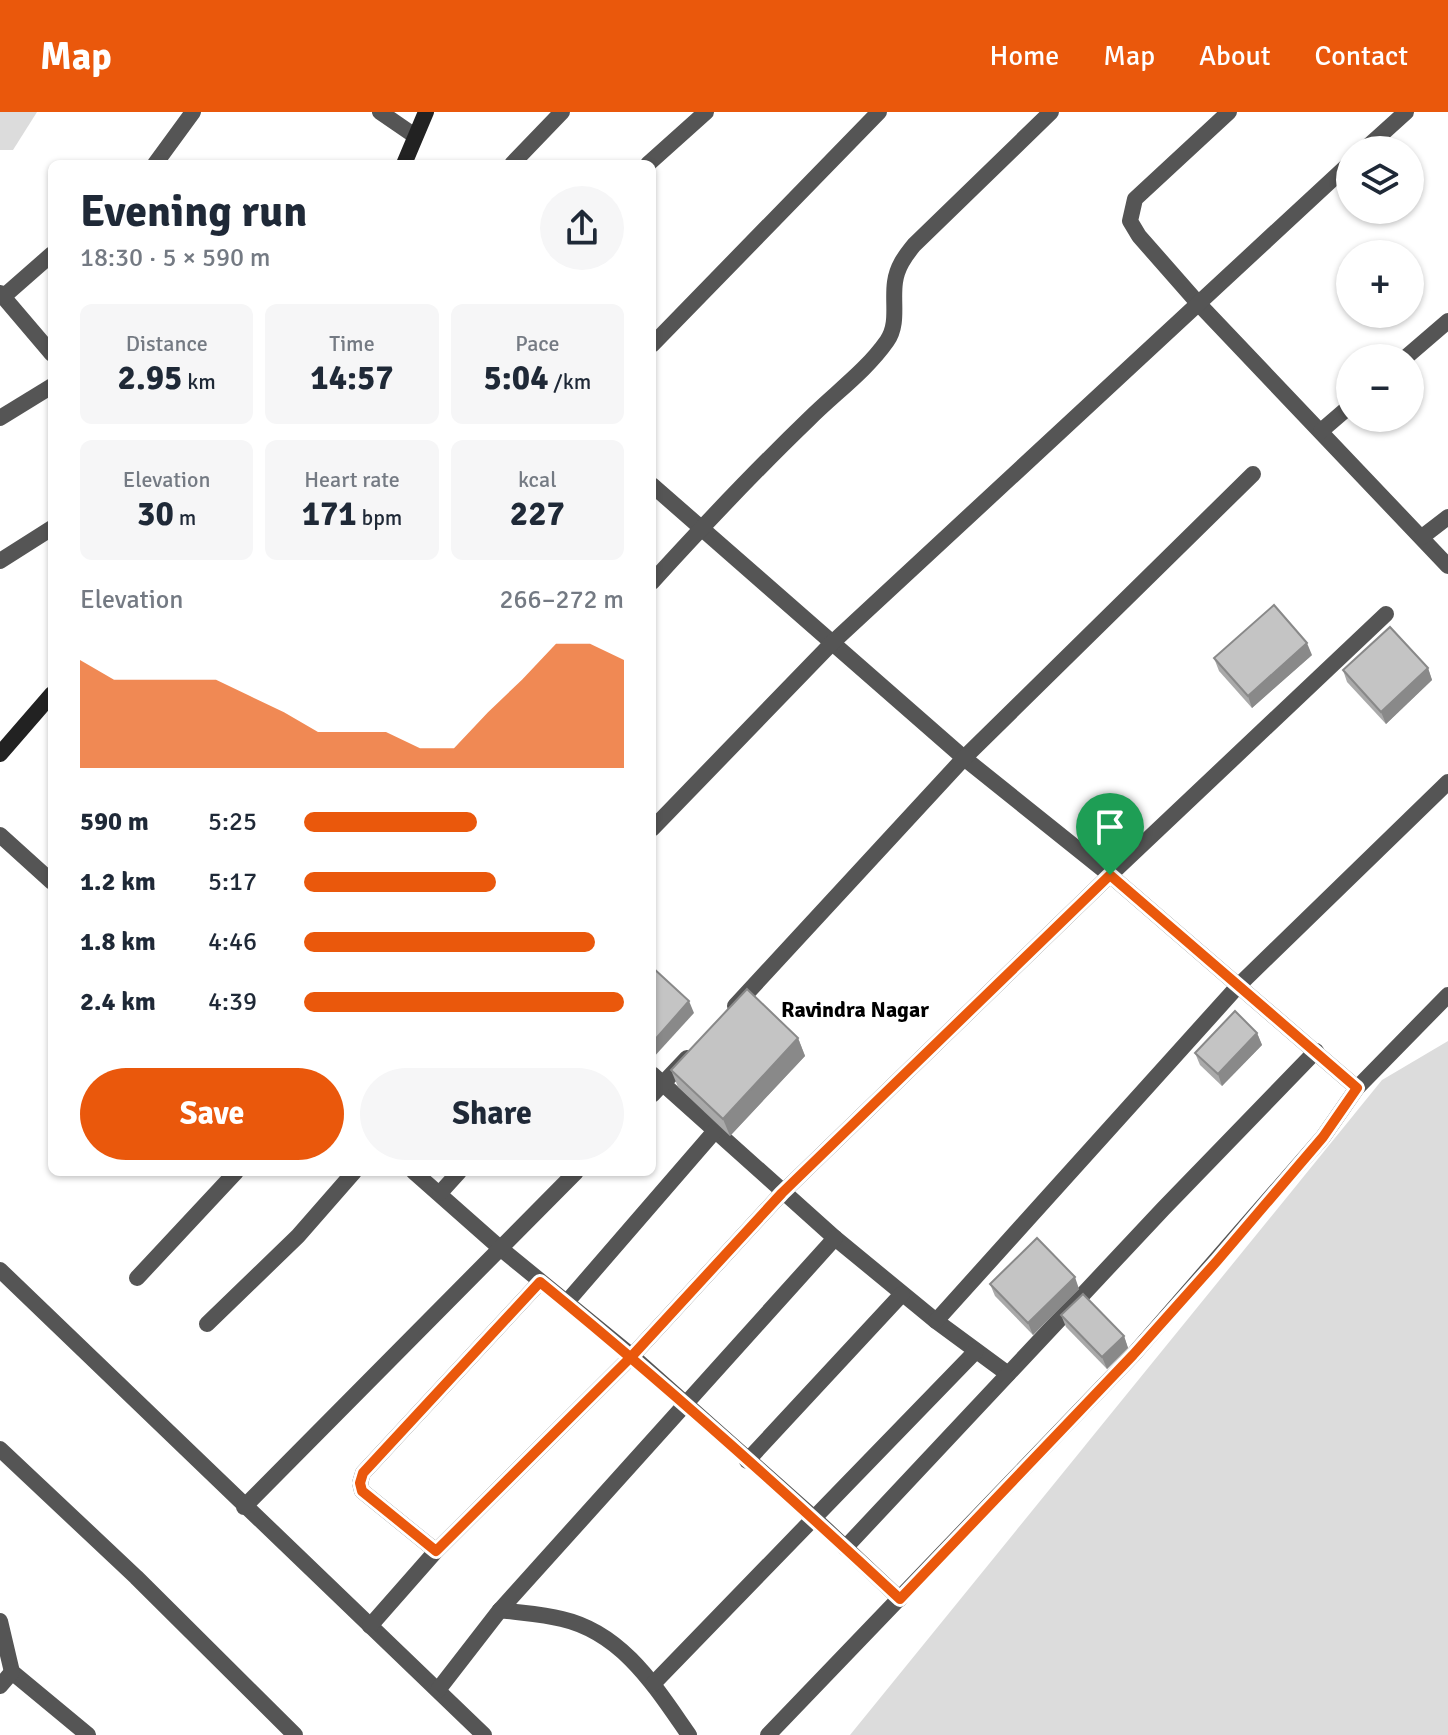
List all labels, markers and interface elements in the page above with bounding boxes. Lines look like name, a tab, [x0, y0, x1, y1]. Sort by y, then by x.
text: Map	[40, 33, 112, 80]
text: Home	[990, 39, 1059, 73]
text: Map	[1103, 39, 1155, 73]
text: About	[1199, 39, 1271, 73]
text: Contact	[1315, 39, 1408, 73]
map controls	[1336, 136, 1424, 432]
button: layers	[1336, 136, 1424, 224]
text: Evening run	[80, 185, 307, 239]
button: share	[540, 186, 624, 270]
button: +	[1336, 240, 1424, 328]
text: 18:30 · 5 × 590 m	[80, 242, 271, 274]
text: Distance	[126, 330, 208, 357]
text: Time	[329, 330, 375, 357]
text: Pace	[515, 330, 559, 357]
button: −	[1336, 344, 1424, 432]
text: 2.95	[118, 357, 182, 399]
text: 14:57	[310, 357, 394, 399]
text: 5:04	[483, 357, 549, 399]
text: km	[182, 368, 216, 395]
text: /km	[549, 368, 591, 395]
text: Elevation	[123, 466, 210, 493]
text: Heart rate	[304, 466, 400, 493]
text: kcal	[518, 466, 557, 493]
text: 30	[137, 493, 174, 535]
text: 171	[302, 493, 357, 535]
text: 227	[510, 493, 565, 535]
text: m	[174, 504, 196, 531]
text: bpm	[357, 504, 402, 531]
text: Elevation	[80, 584, 184, 616]
text: 266–272 m	[500, 584, 624, 616]
pin	[1076, 793, 1144, 875]
icon: arrive	[1088, 805, 1132, 849]
text: 590 m	[80, 806, 149, 838]
text: 5:25	[208, 806, 257, 838]
text: 1.2 km	[80, 866, 156, 898]
text: 5:17	[208, 866, 257, 898]
text: 1.8 km	[80, 926, 156, 958]
text: 4:46	[208, 926, 257, 958]
text: 2.4 km	[80, 986, 156, 1018]
text: 4:39	[208, 986, 257, 1018]
district label: Ravindra Nagar	[781, 996, 929, 1023]
button: Save	[80, 1068, 344, 1160]
button: Share	[360, 1068, 624, 1160]

